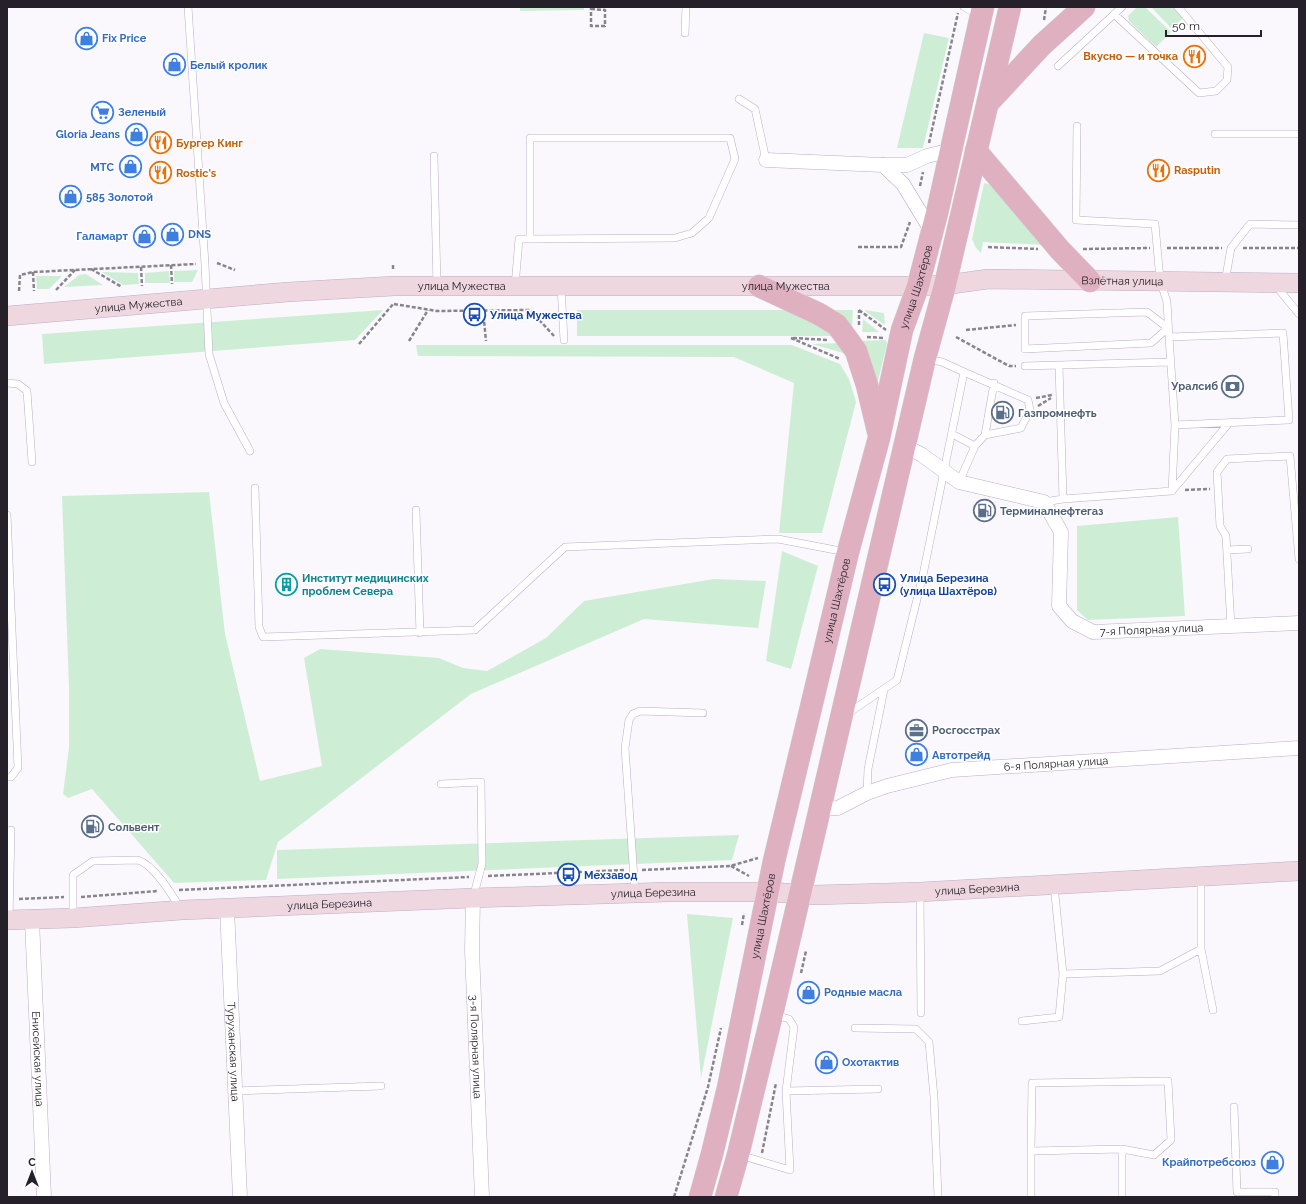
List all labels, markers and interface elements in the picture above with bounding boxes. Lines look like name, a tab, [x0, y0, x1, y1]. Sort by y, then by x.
scale bar	[1166, 12, 1261, 38]
text: 50 m	[1172, 19, 1200, 33]
shop icon: Fix Price	[73, 25, 99, 51]
place label: Fix Price	[102, 32, 147, 45]
restaurant icon: Вкусно — и точка	[1181, 43, 1207, 69]
place label: Вкусно — и точка	[1083, 50, 1178, 63]
shop icon: Белый кролик	[161, 52, 187, 78]
place label: Белый кролик	[190, 59, 268, 72]
supermarket icon: Зеленый	[89, 99, 115, 125]
place label: Зеленый	[118, 106, 166, 119]
shop icon: Gloria Jeans	[123, 121, 149, 147]
place label: Gloria Jeans	[56, 128, 121, 141]
restaurant icon: Бургер Кинг	[147, 130, 173, 156]
place label: Бургер Кинг	[176, 137, 243, 150]
shop icon: МТС	[117, 154, 143, 180]
restaurant icon: Rasputin	[1145, 157, 1171, 183]
restaurant icon: Rostic's	[148, 160, 174, 186]
place label: МТС	[90, 161, 114, 174]
place label: Rasputin	[1174, 164, 1221, 177]
place label: Rostic's	[176, 167, 217, 180]
shop icon: 585 Золотой	[58, 184, 84, 210]
place label: 585 Золотой	[86, 191, 153, 204]
shop icon: DNS	[159, 221, 185, 247]
shop icon: Галамарт	[131, 223, 157, 249]
place label: DNS	[188, 228, 211, 241]
place label: Галамарт	[76, 230, 129, 243]
street label: улица Шахтёров	[897, 243, 935, 330]
street label: Взлётная улица	[1081, 274, 1164, 288]
street label: улица Мужества	[418, 280, 506, 293]
street label: улица Мужества	[742, 280, 830, 293]
street label: улица Мужества	[94, 295, 183, 315]
bus stop icon: Улица Мужества	[461, 302, 487, 328]
place label: Улица Мужества	[489, 309, 582, 322]
bank icon: Уралсиб	[1220, 373, 1246, 399]
place label: Уралсиб	[1170, 380, 1218, 393]
fuel station icon: Газпромнефть	[990, 400, 1016, 426]
place label: Газпромнефть	[1018, 407, 1097, 420]
fuel station icon: Терминалнефтегаз	[971, 498, 997, 524]
place label: Терминалнефтегаз	[1000, 505, 1104, 518]
street label: улица Шахтёров	[820, 557, 853, 644]
building icon: Институт медицинских проблем Севера	[274, 571, 300, 597]
bus stop icon: Улица Березина (улица Шахтёров)	[871, 571, 897, 597]
place label: Институт медицинских проблем Севера	[302, 572, 429, 598]
place label: Улица Березина (улица Шахтёров)	[899, 572, 997, 598]
street label: 7-я Полярная улица	[1099, 621, 1204, 638]
office icon: Росгосстрах	[903, 717, 929, 743]
place label: Росгосстрах	[932, 724, 1000, 737]
shop icon: Автотрейд	[904, 742, 930, 768]
place label: Автотрейд	[932, 749, 991, 762]
street label: 6-я Полярная улица	[1003, 754, 1109, 773]
fuel station icon: Сольвент	[79, 814, 105, 840]
place label: Сольвент	[108, 821, 160, 834]
bus stop icon: Мехзавод	[555, 862, 581, 888]
place label: Мехзавод	[584, 869, 638, 882]
street label: улица Шахтёров	[748, 872, 778, 960]
street label: улица Березина	[934, 880, 1020, 898]
street label: улица Березина	[611, 886, 696, 900]
street label: улица Березина	[287, 896, 372, 912]
shop icon: Родные масла	[795, 979, 821, 1005]
place label: Родные масла	[824, 986, 902, 999]
street label: 3-я Полярная улица	[467, 995, 485, 1099]
street label: Туруханская улица	[225, 1002, 242, 1102]
street label: Енисейская улица	[29, 1011, 47, 1107]
shop icon: Охотактив	[814, 1049, 840, 1075]
place label: Охотактив	[842, 1056, 899, 1069]
shop icon: Крайпотребсоюз	[1259, 1149, 1285, 1175]
north arrow	[12, 1152, 52, 1192]
text: С	[28, 1156, 36, 1169]
place label: Крайпотребсоюз	[1162, 1156, 1257, 1169]

